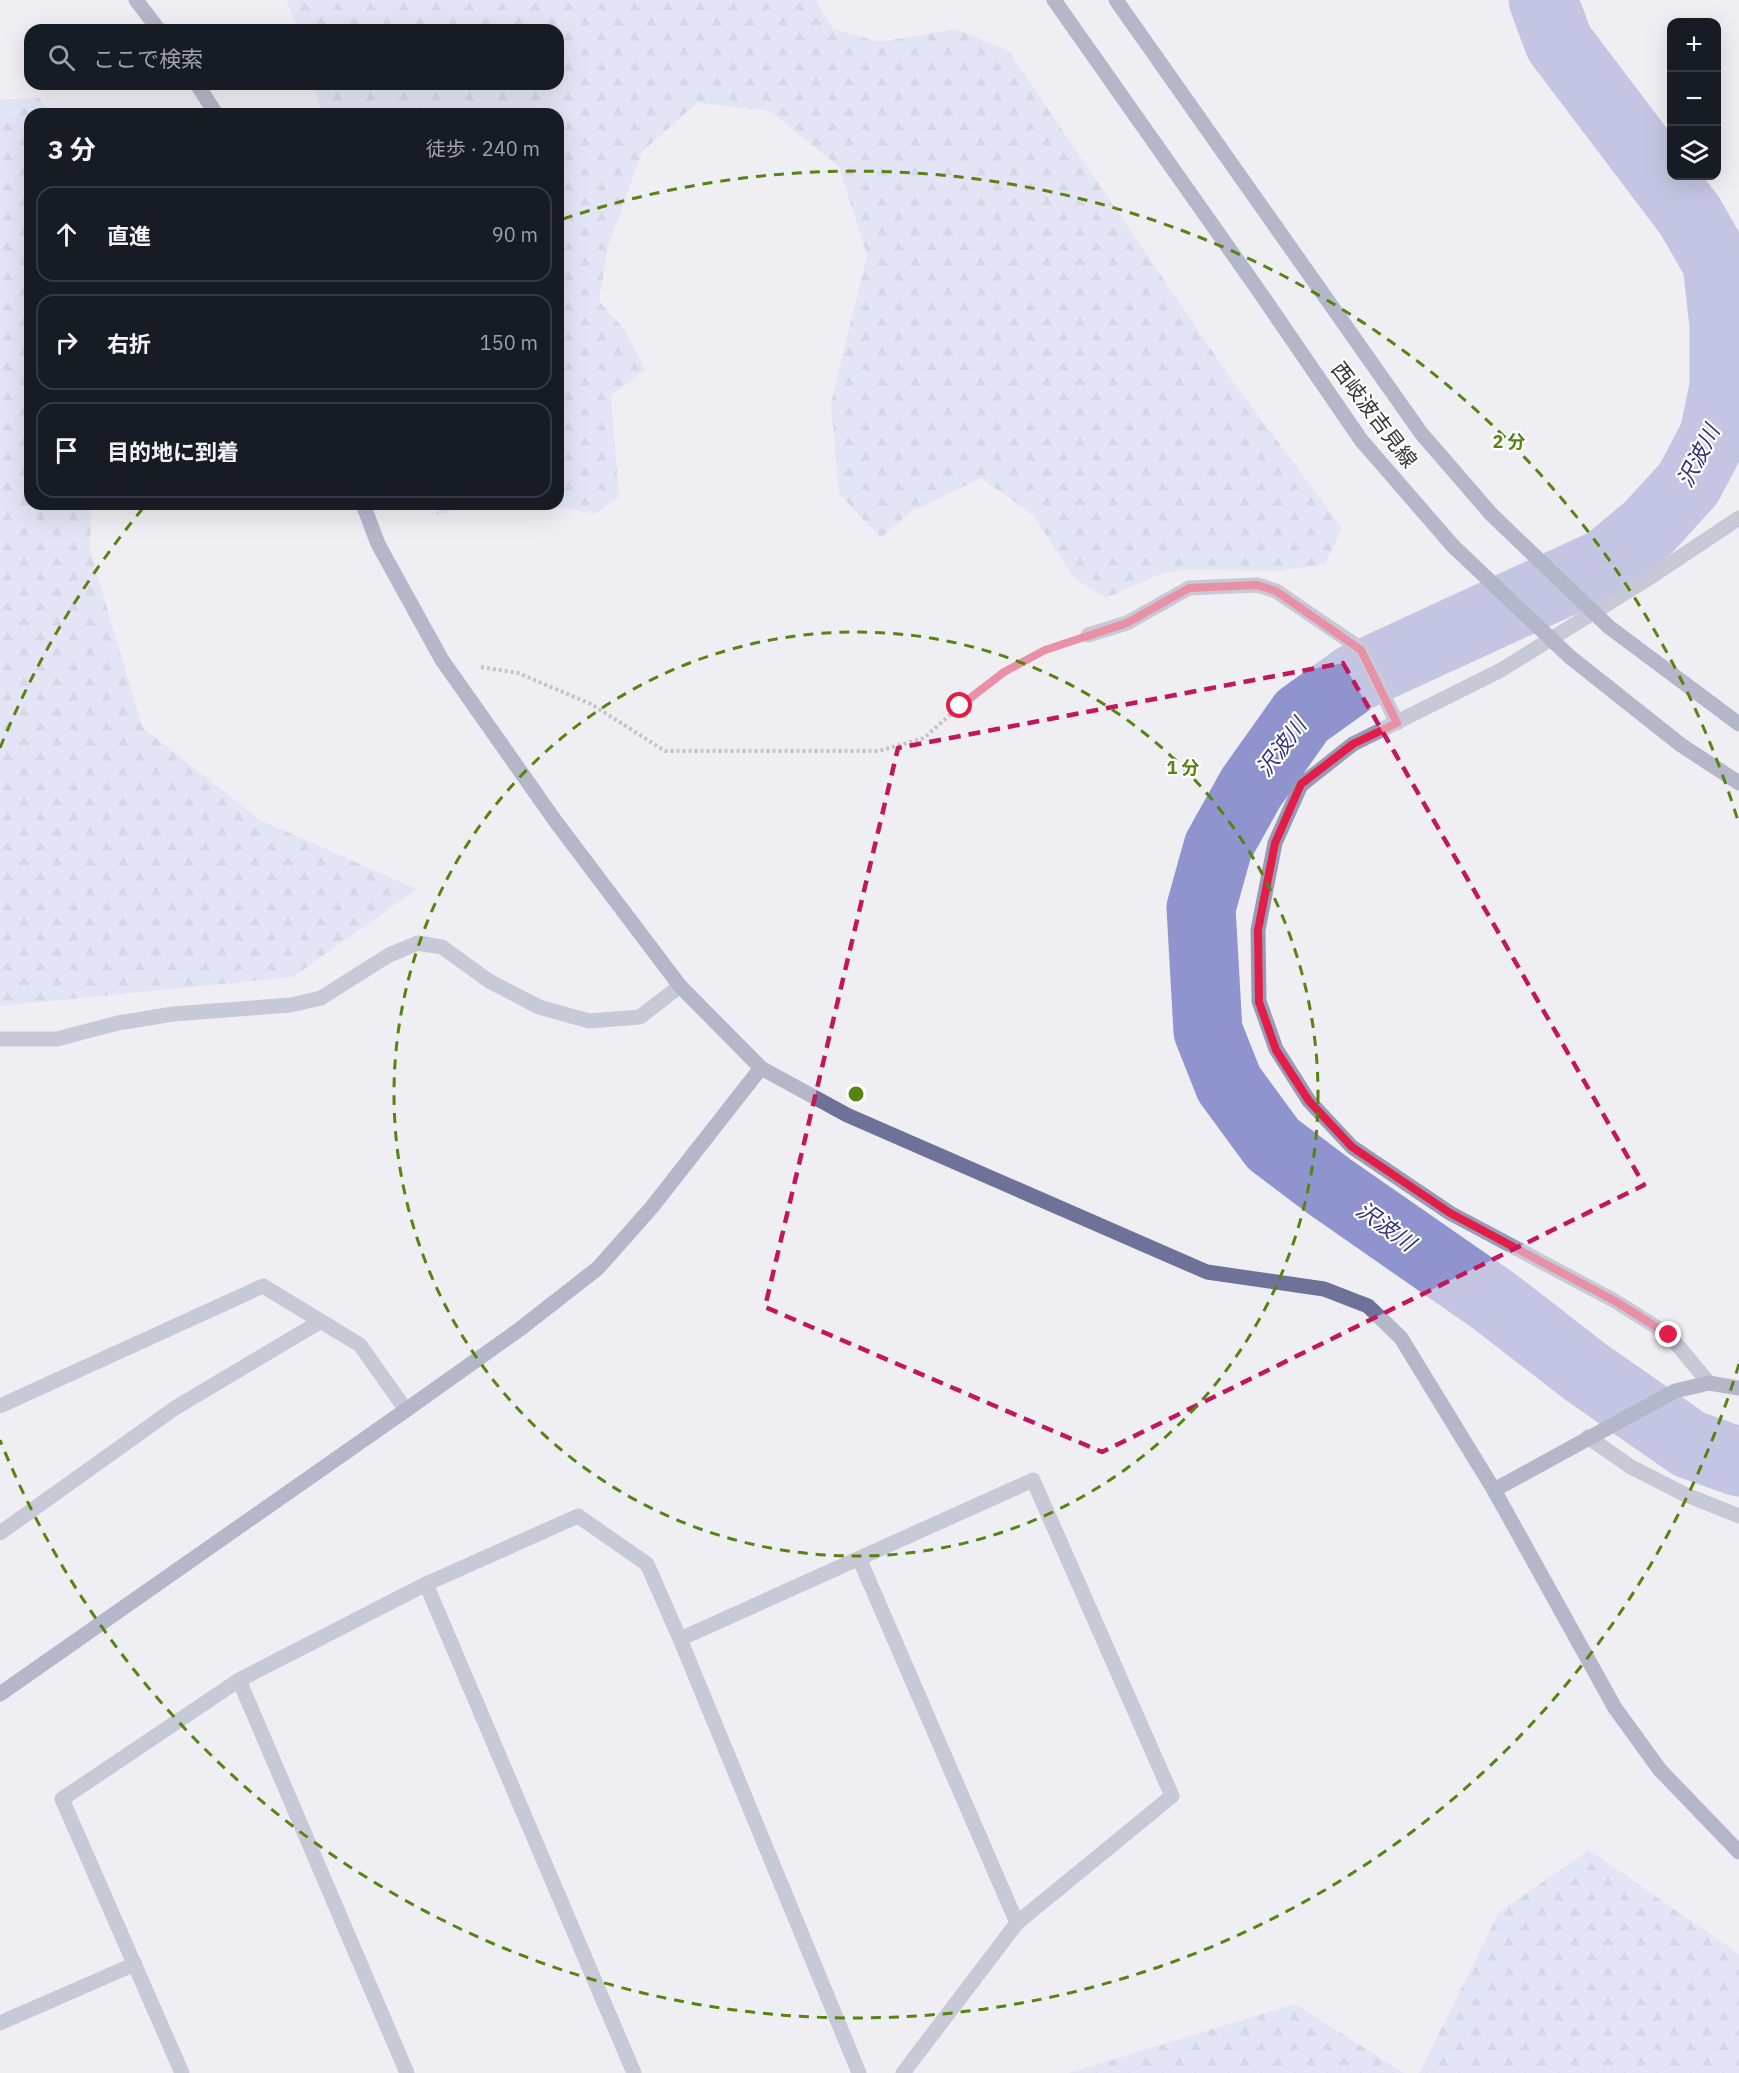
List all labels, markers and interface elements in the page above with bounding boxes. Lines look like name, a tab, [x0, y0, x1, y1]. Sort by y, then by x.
map controls	[1667, 18, 1721, 180]
button: +	[1667, 18, 1721, 72]
search box	[24, 24, 564, 90]
icon: search	[45, 41, 78, 74]
text: ここで検索	[93, 44, 203, 73]
button: −	[1667, 72, 1721, 126]
button: layers	[1667, 126, 1721, 180]
text: 3 分	[48, 132, 96, 166]
text: 徒歩 · 240 m	[426, 135, 540, 162]
icon: ahead	[50, 218, 83, 251]
text: 直進	[107, 221, 151, 250]
text: 90 m	[492, 221, 538, 248]
icon: right	[50, 326, 83, 359]
text: 右折	[107, 329, 151, 358]
text: 150 m	[480, 329, 538, 356]
street label: 西岐波吉見線	[1326, 356, 1424, 473]
water label: 沢波川	[1670, 418, 1726, 492]
text: 2 分	[1492, 430, 1526, 453]
icon: arrive	[50, 434, 83, 467]
text: 目的地に到着	[107, 437, 239, 466]
route start	[946, 692, 972, 718]
water label: 沢波川	[1249, 710, 1313, 782]
text: 1 分	[1166, 756, 1200, 779]
centre of rings	[846, 1084, 866, 1104]
water label: 沢波川	[1351, 1194, 1423, 1258]
route end	[1655, 1321, 1681, 1347]

